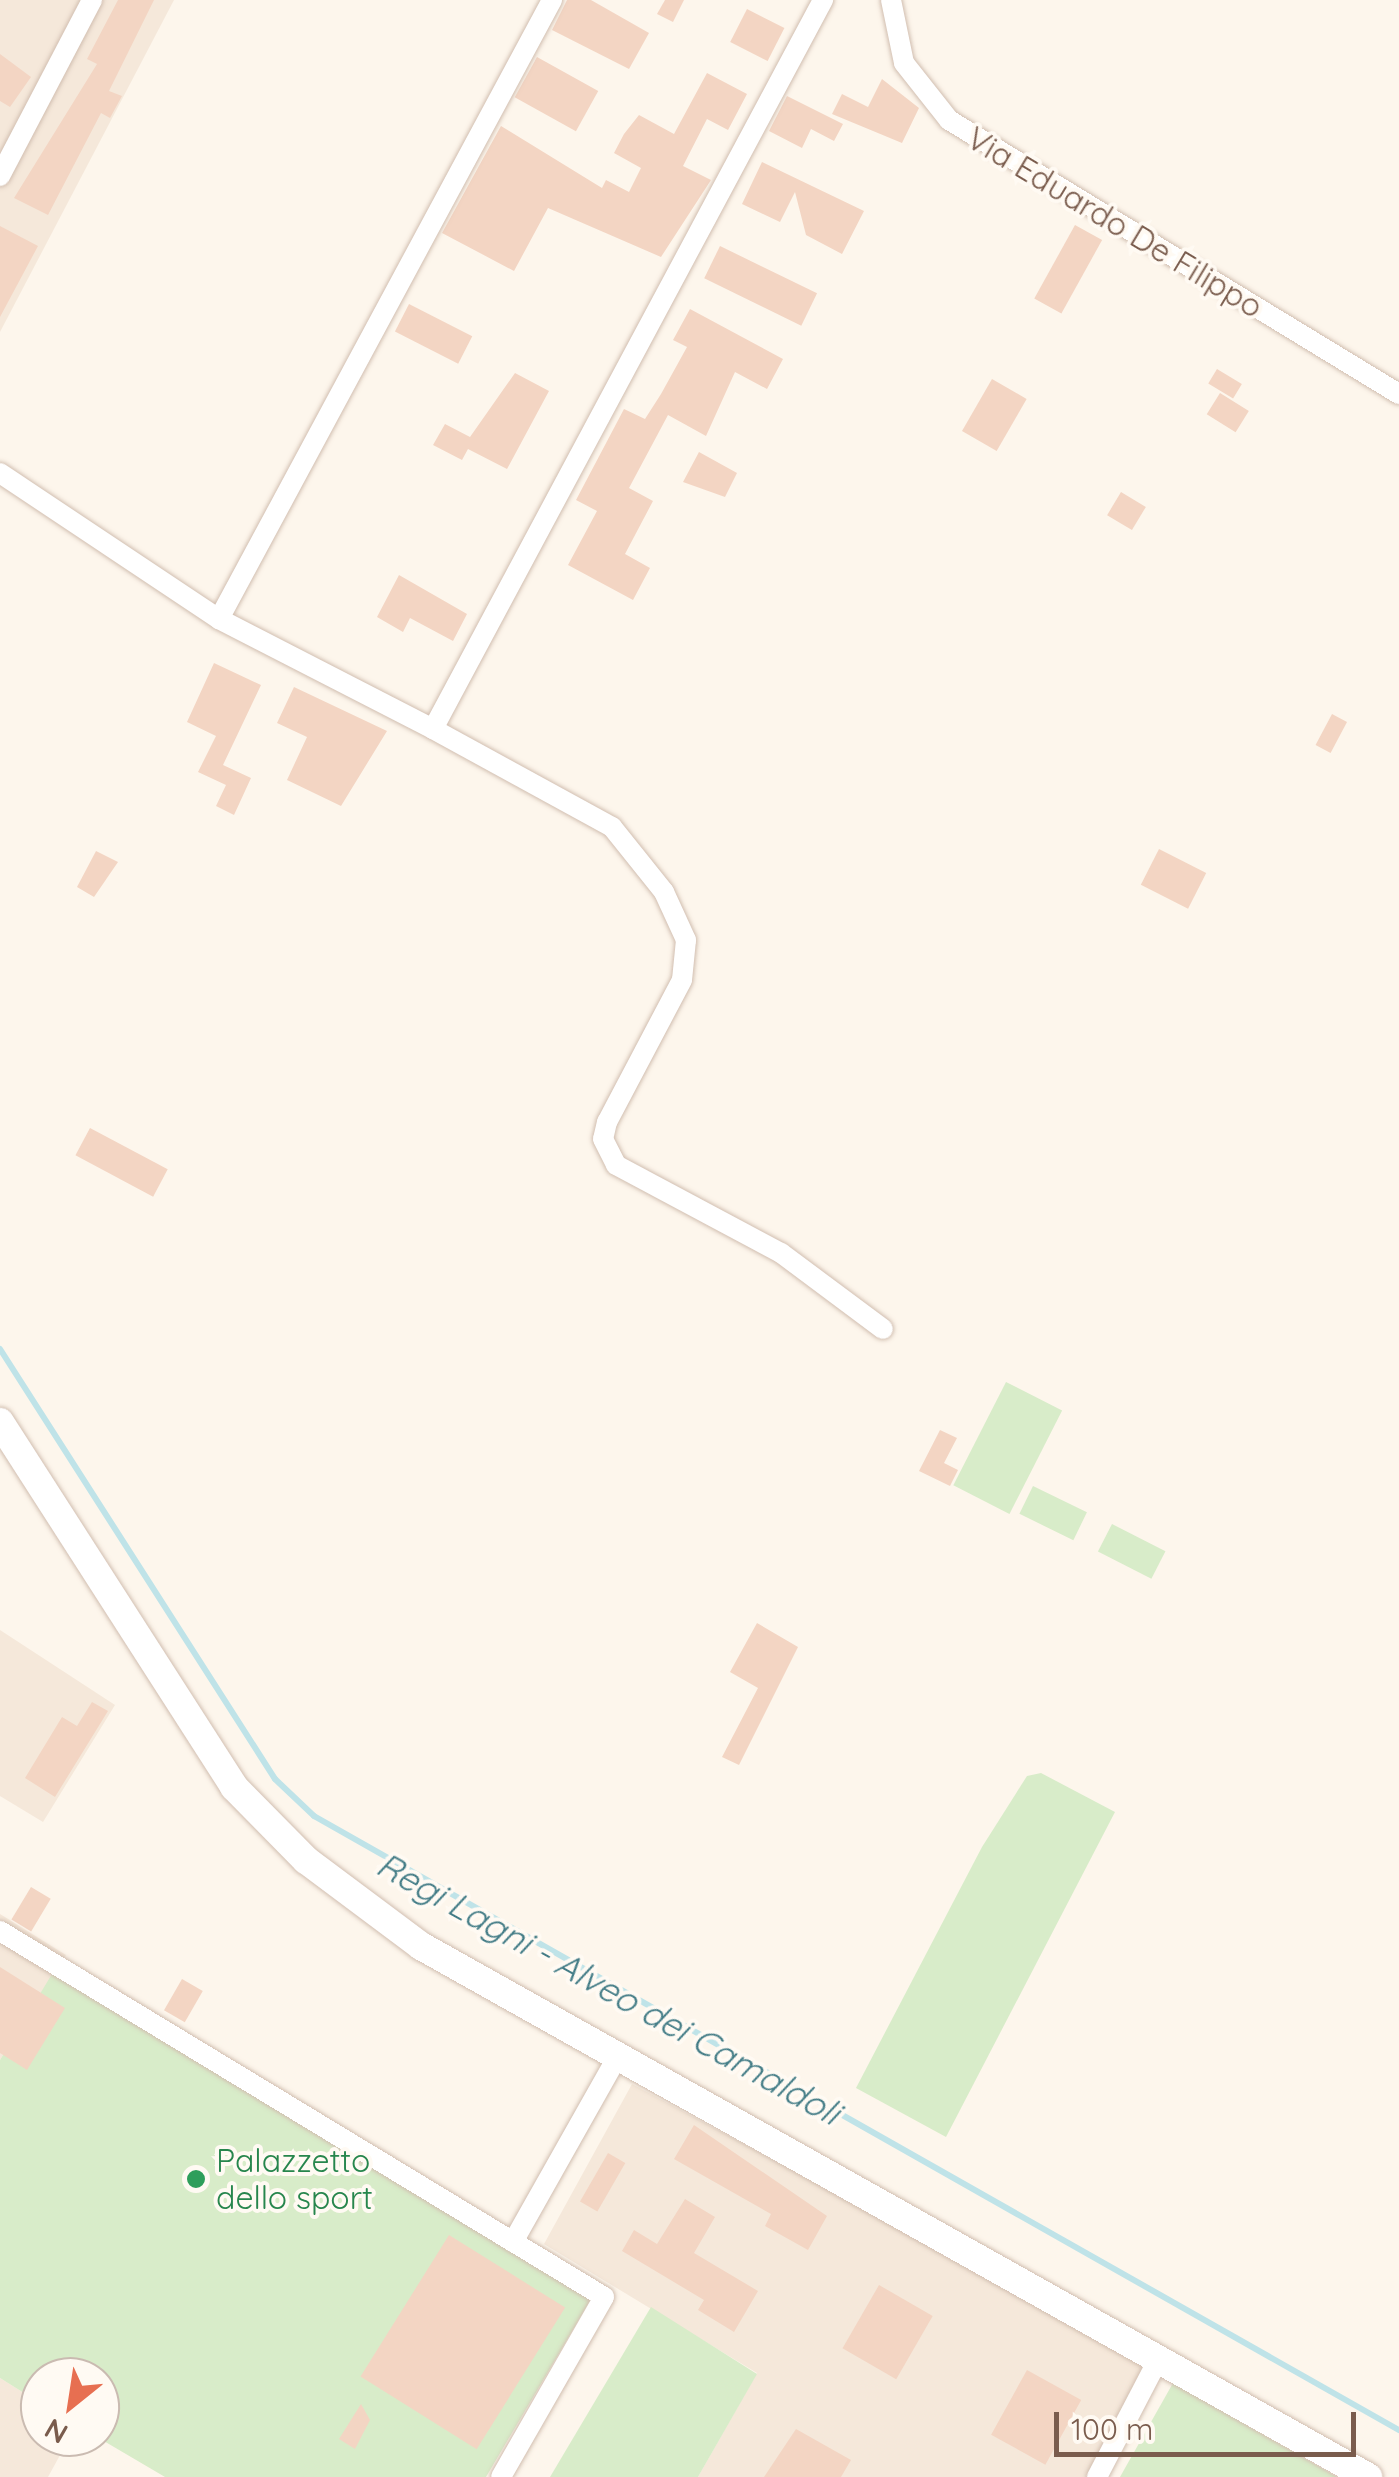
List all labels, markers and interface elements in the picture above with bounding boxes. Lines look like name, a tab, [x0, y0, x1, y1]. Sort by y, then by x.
street label: Via Eduardo De Filippo	[960, 118, 1270, 326]
water label: Regi Lagni - Alveo dei Camaldoli	[370, 1843, 848, 2133]
place label: Palazzetto dello sport	[216, 2142, 373, 2217]
marker: Palazzetto dello sport	[185, 2168, 207, 2190]
north arrow	[20, 2357, 120, 2457]
scale bar	[1059, 2392, 1362, 2454]
text: 100 m	[1071, 2410, 1153, 2448]
text: N	[38, 2411, 73, 2452]

